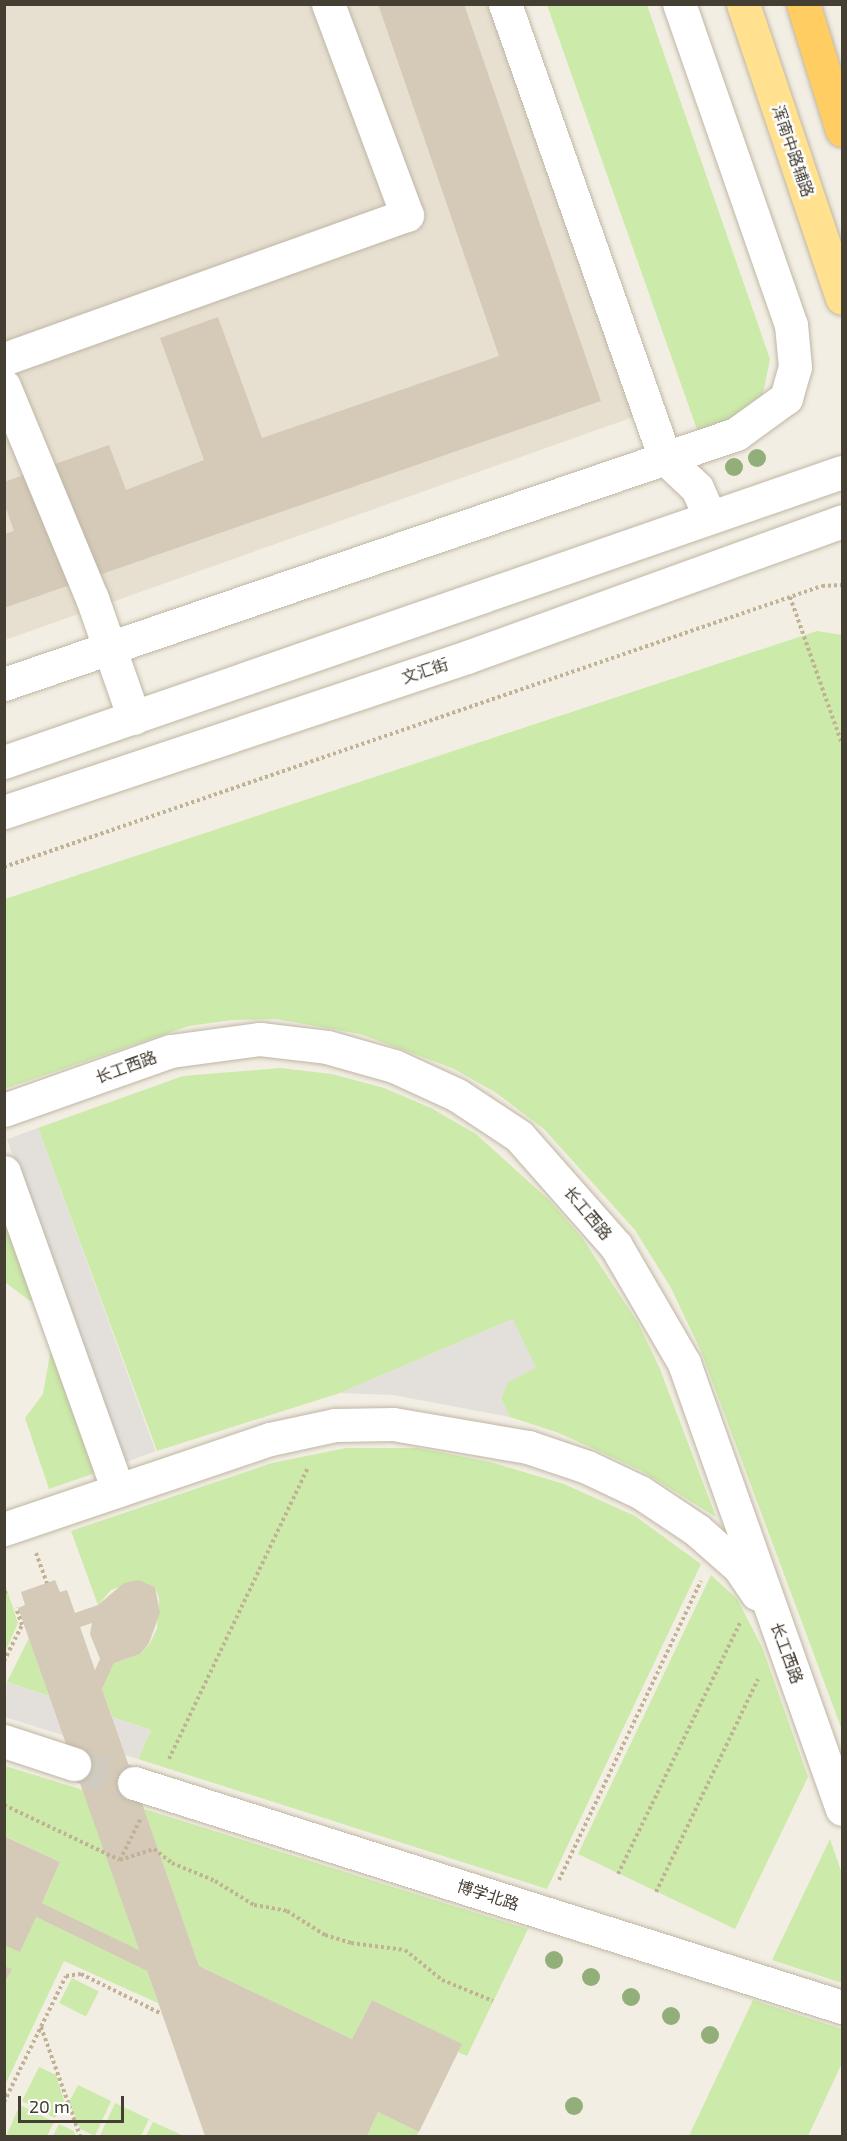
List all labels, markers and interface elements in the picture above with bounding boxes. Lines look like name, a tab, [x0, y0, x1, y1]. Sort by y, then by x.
street label: 浑南中路辅路	[768, 102, 818, 200]
street label: 文汇街	[399, 654, 451, 688]
street label: 长工西路	[93, 1047, 159, 1087]
street label: 长工西路	[560, 1182, 616, 1244]
street label: 长工西路	[767, 1620, 807, 1686]
street label: 博学北路	[455, 1876, 521, 1914]
scale bar	[21, 2084, 128, 2122]
text: 20 m	[29, 2095, 70, 2117]

